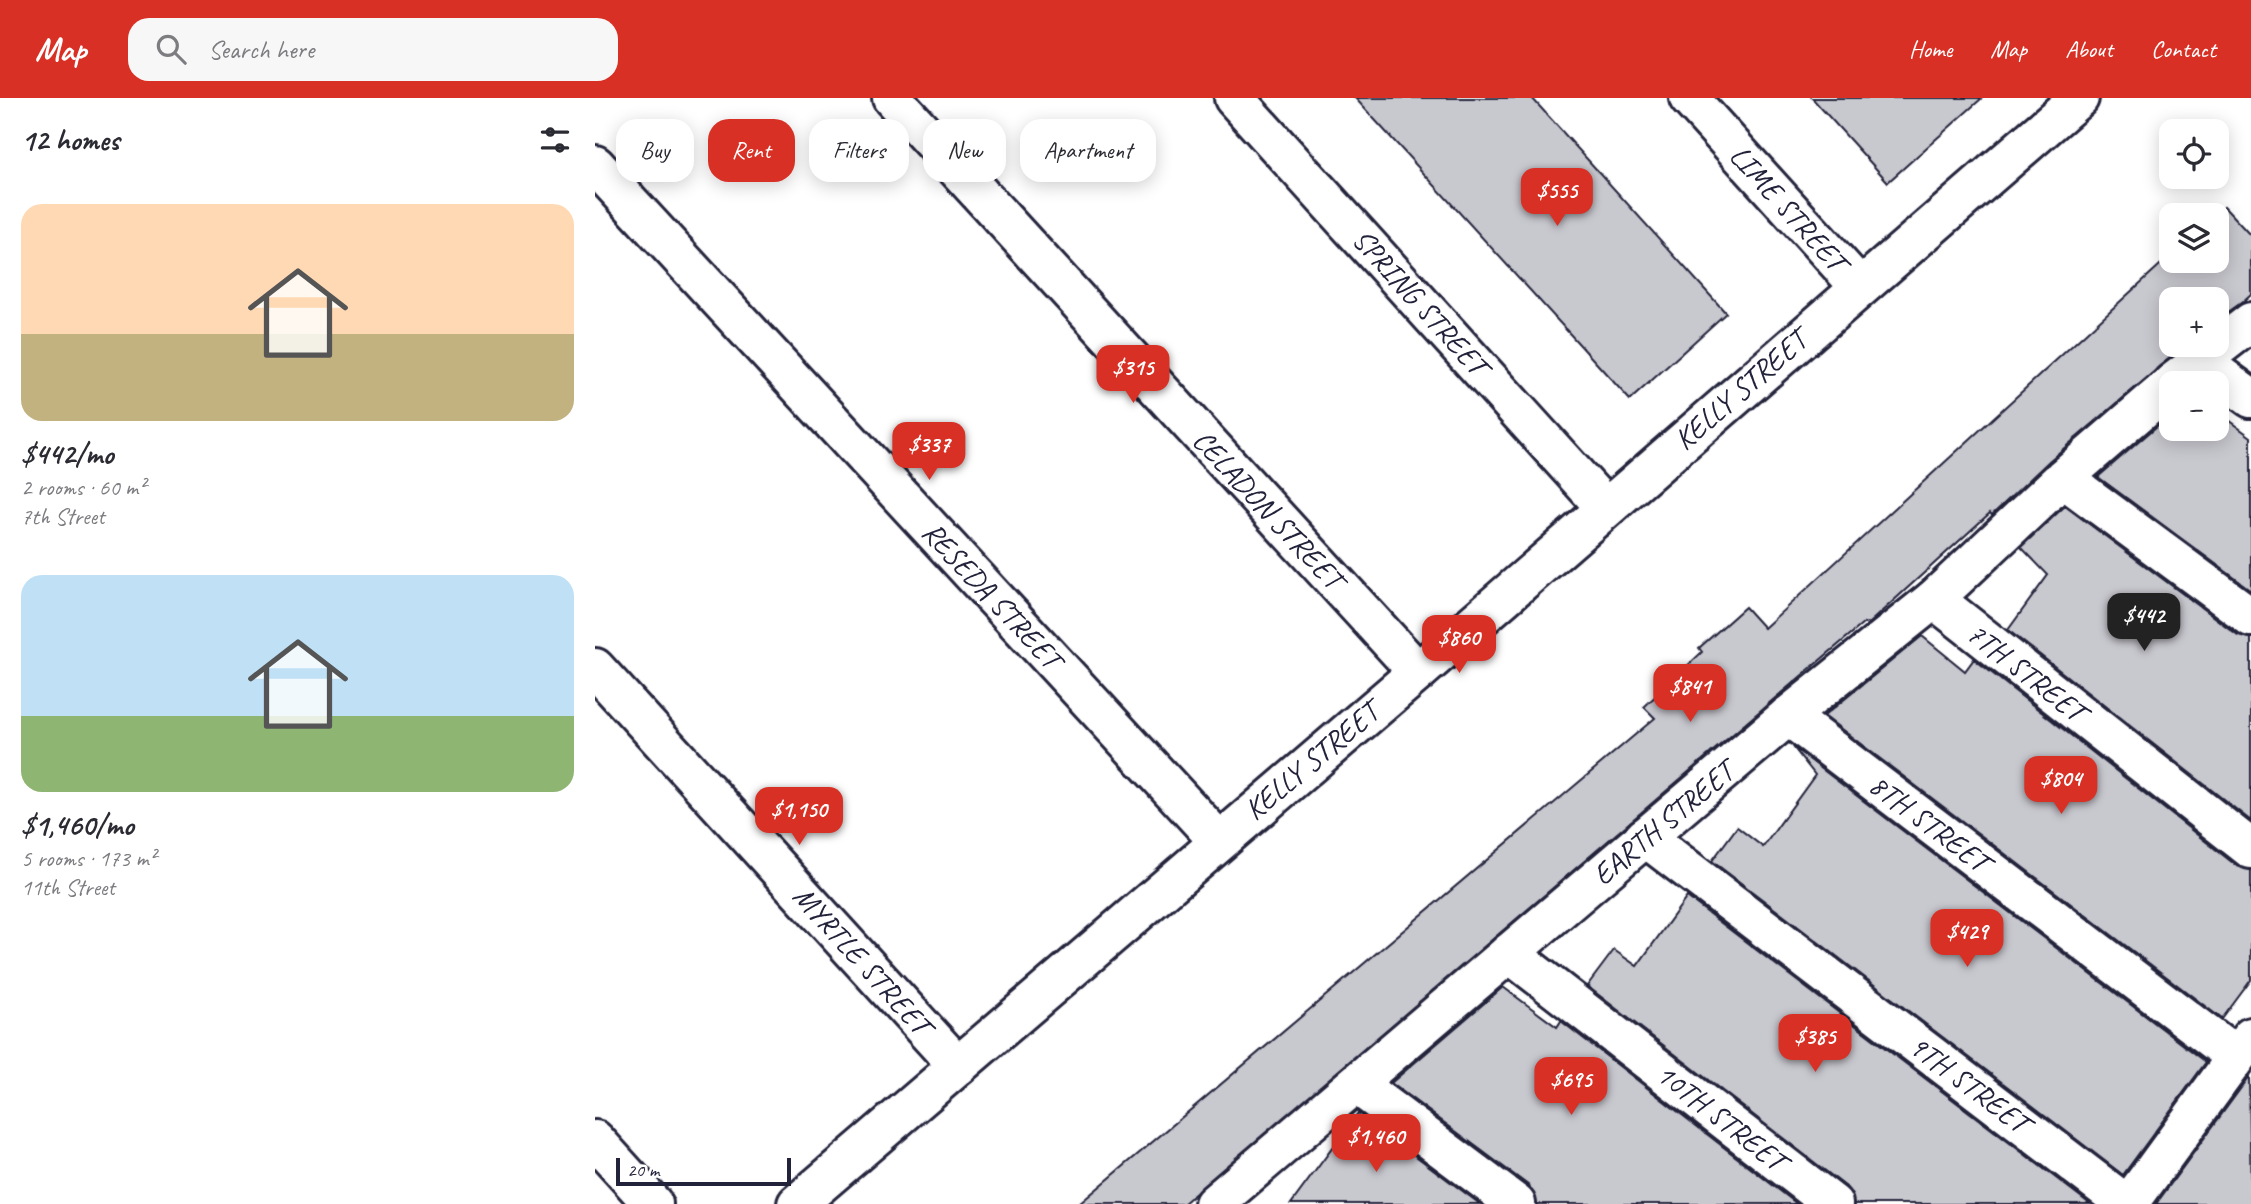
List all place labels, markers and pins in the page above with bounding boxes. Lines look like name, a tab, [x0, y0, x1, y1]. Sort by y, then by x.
pin: $555	[1516, 169, 1598, 228]
pin: $315	[1092, 345, 1174, 405]
pin: $337	[888, 422, 970, 482]
pin: $442	[2103, 594, 2185, 653]
pin: $860	[1418, 616, 1500, 675]
pin: $841	[1649, 664, 1731, 724]
pin: $804	[2020, 756, 2102, 816]
pin: $1,150	[742, 788, 856, 847]
pin: $429	[1926, 910, 2008, 969]
pin: $385	[1774, 1014, 1856, 1074]
pin: $695	[1530, 1058, 1612, 1117]
pin: $1,460	[1319, 1114, 1433, 1174]

